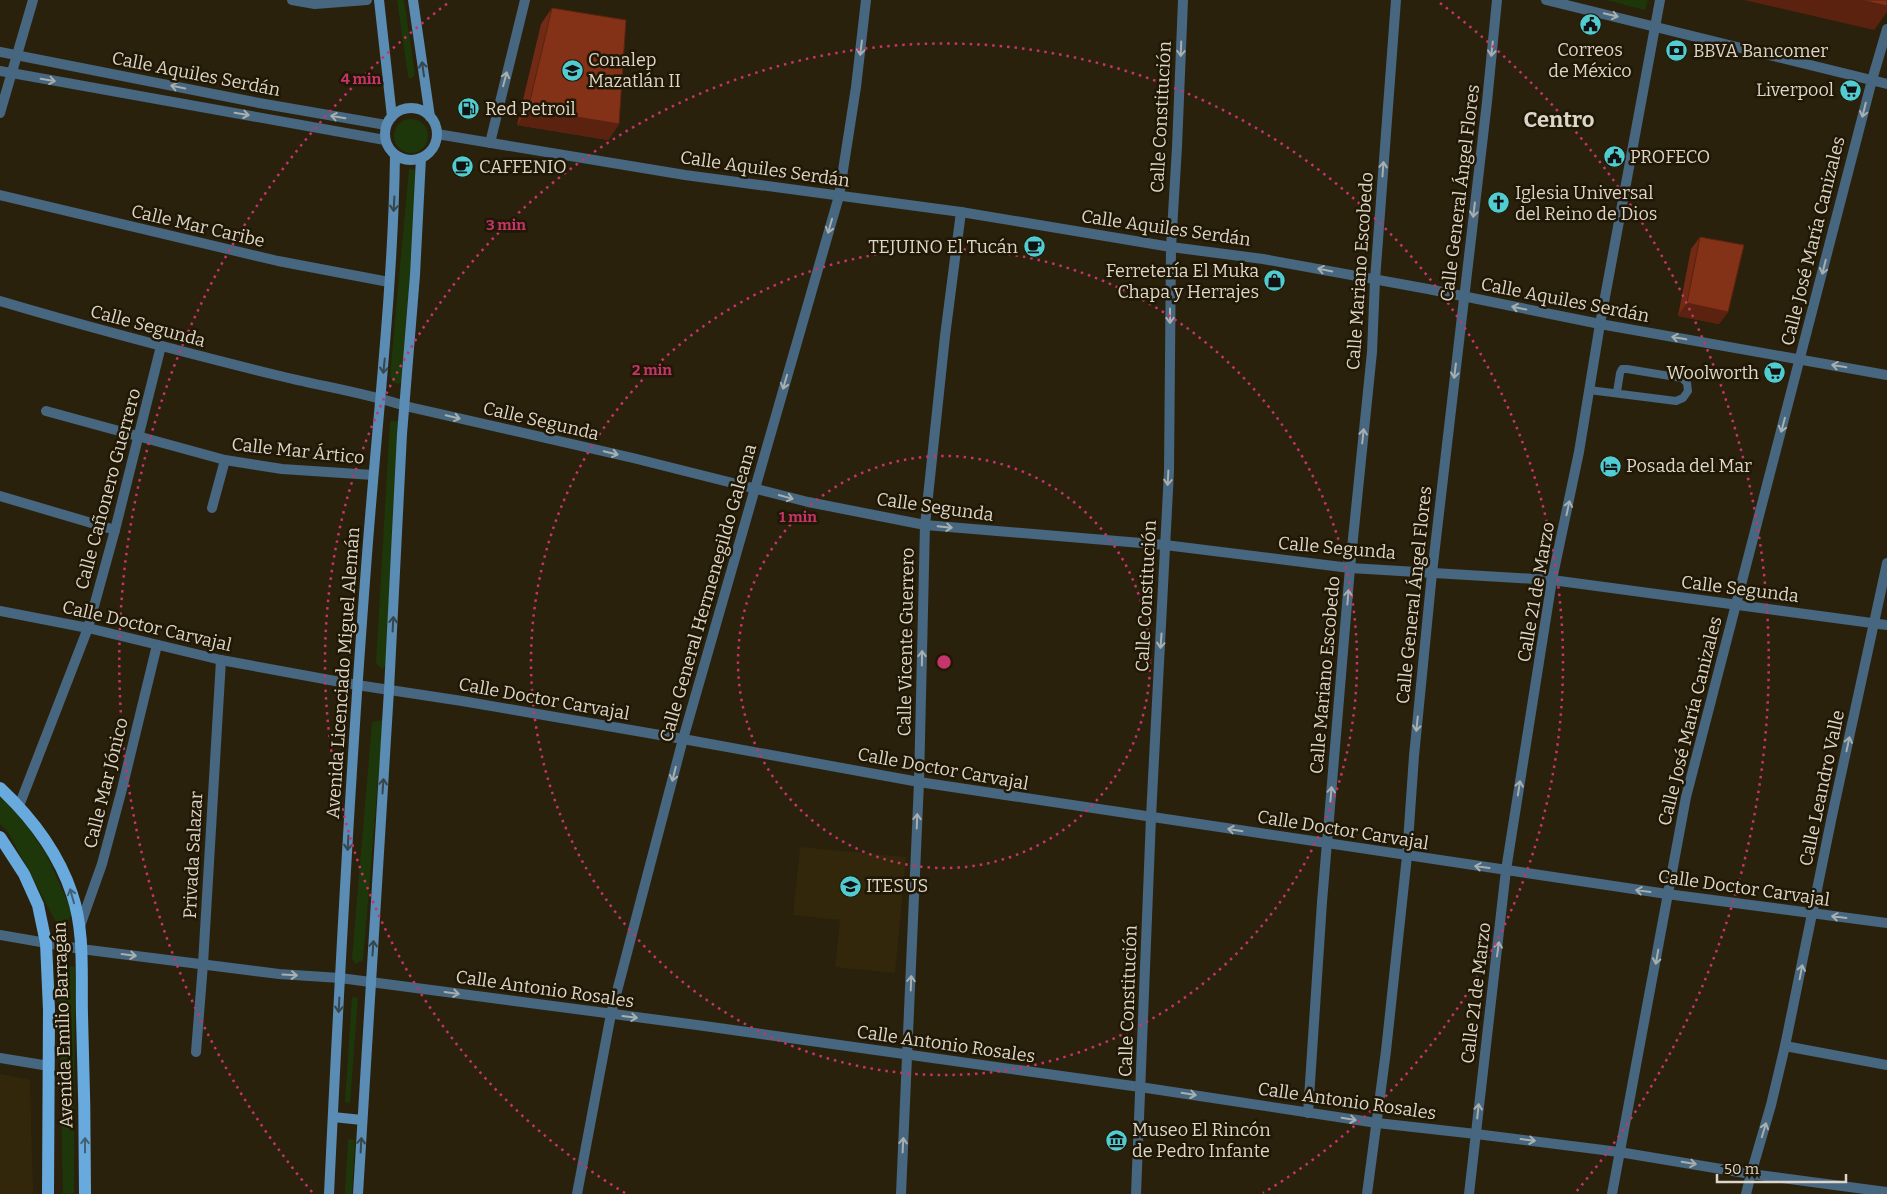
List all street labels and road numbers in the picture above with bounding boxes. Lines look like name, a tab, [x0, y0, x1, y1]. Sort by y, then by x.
street label: Calle Constitución	[1146, 40, 1176, 193]
street label: Calle Aquiles Serdán	[110, 47, 283, 101]
street label: Calle General Ángel Flores	[1436, 83, 1484, 303]
street label: Calle José María Canizales	[1776, 134, 1850, 348]
street label: Calle Aquiles Serdán	[679, 146, 852, 192]
street label: Calle Mariano Escobedo	[1342, 171, 1378, 371]
street label: Calle Mar Caribe	[129, 200, 267, 252]
street label: Calle Aquiles Serdán	[1080, 205, 1253, 251]
street label: Calle Aquiles Serdán	[1479, 273, 1652, 327]
street label: Calle Segunda	[88, 300, 208, 352]
street label: Calle Cañonero Guerrero	[71, 386, 145, 592]
street label: Calle Segunda	[481, 397, 601, 445]
street label: Calle Mar Ártico	[230, 433, 366, 469]
street label: Calle General Hermenegildo Galeana	[655, 441, 761, 745]
street label: Calle General Ángel Flores	[1392, 485, 1436, 705]
street label: Calle Segunda	[875, 488, 995, 526]
street label: Calle Constitución	[1131, 519, 1161, 672]
street label: Calle 21 de Marzo	[1513, 520, 1559, 664]
street label: Avenida Licenciado Miguel Alemán	[322, 526, 364, 820]
street label: Calle Segunda	[1277, 532, 1397, 564]
street label: Calle Vicente Guerrero	[893, 547, 919, 737]
street label: Calle Segunda	[1680, 571, 1800, 607]
street label: Calle Mariano Escobedo	[1305, 575, 1345, 775]
street label: Calle Doctor Carvajal	[60, 596, 234, 656]
street label: Calle José María Canizales	[1653, 614, 1727, 828]
street label: Calle Doctor Carvajal	[457, 673, 631, 725]
street label: Calle Leandro Valle	[1795, 708, 1849, 868]
street label: Calle Mar Jónico	[79, 715, 133, 851]
street label: Calle Doctor Carvajal	[856, 743, 1030, 795]
street label: Privada Salazar	[179, 791, 207, 919]
street label: Calle Doctor Carvajal	[1256, 806, 1430, 854]
street label: Calle Doctor Carvajal	[1657, 865, 1831, 911]
street label: Avenida Emilio Barragán	[48, 921, 78, 1129]
street label: Calle 21 de Marzo	[1456, 921, 1496, 1065]
street label: Calle Constitución	[1114, 924, 1142, 1077]
street label: Calle Antonio Rosales	[454, 966, 636, 1012]
street label: Calle Antonio Rosales	[855, 1021, 1037, 1067]
street label: Calle Antonio Rosales	[1256, 1078, 1438, 1124]

